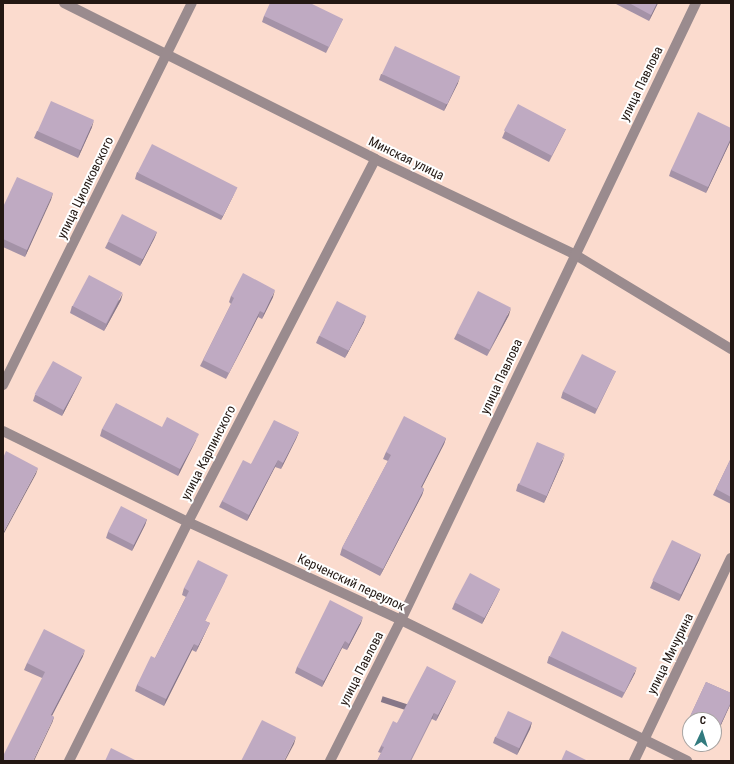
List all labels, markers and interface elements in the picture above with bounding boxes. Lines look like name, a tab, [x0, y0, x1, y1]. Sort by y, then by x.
street label: улица Павлова	[617, 44, 667, 124]
street label: улица Циолковского	[55, 134, 117, 242]
street label: Минская улица	[366, 134, 446, 184]
street label: улица Павлова	[478, 337, 526, 417]
street label: улица Карпинского	[178, 403, 240, 503]
street label: Керченский переулок	[295, 551, 407, 615]
street label: улица Мичурина	[645, 611, 697, 697]
street label: улица Павлова	[337, 629, 387, 709]
north arrow	[682, 712, 722, 752]
text: С	[699, 714, 706, 727]

